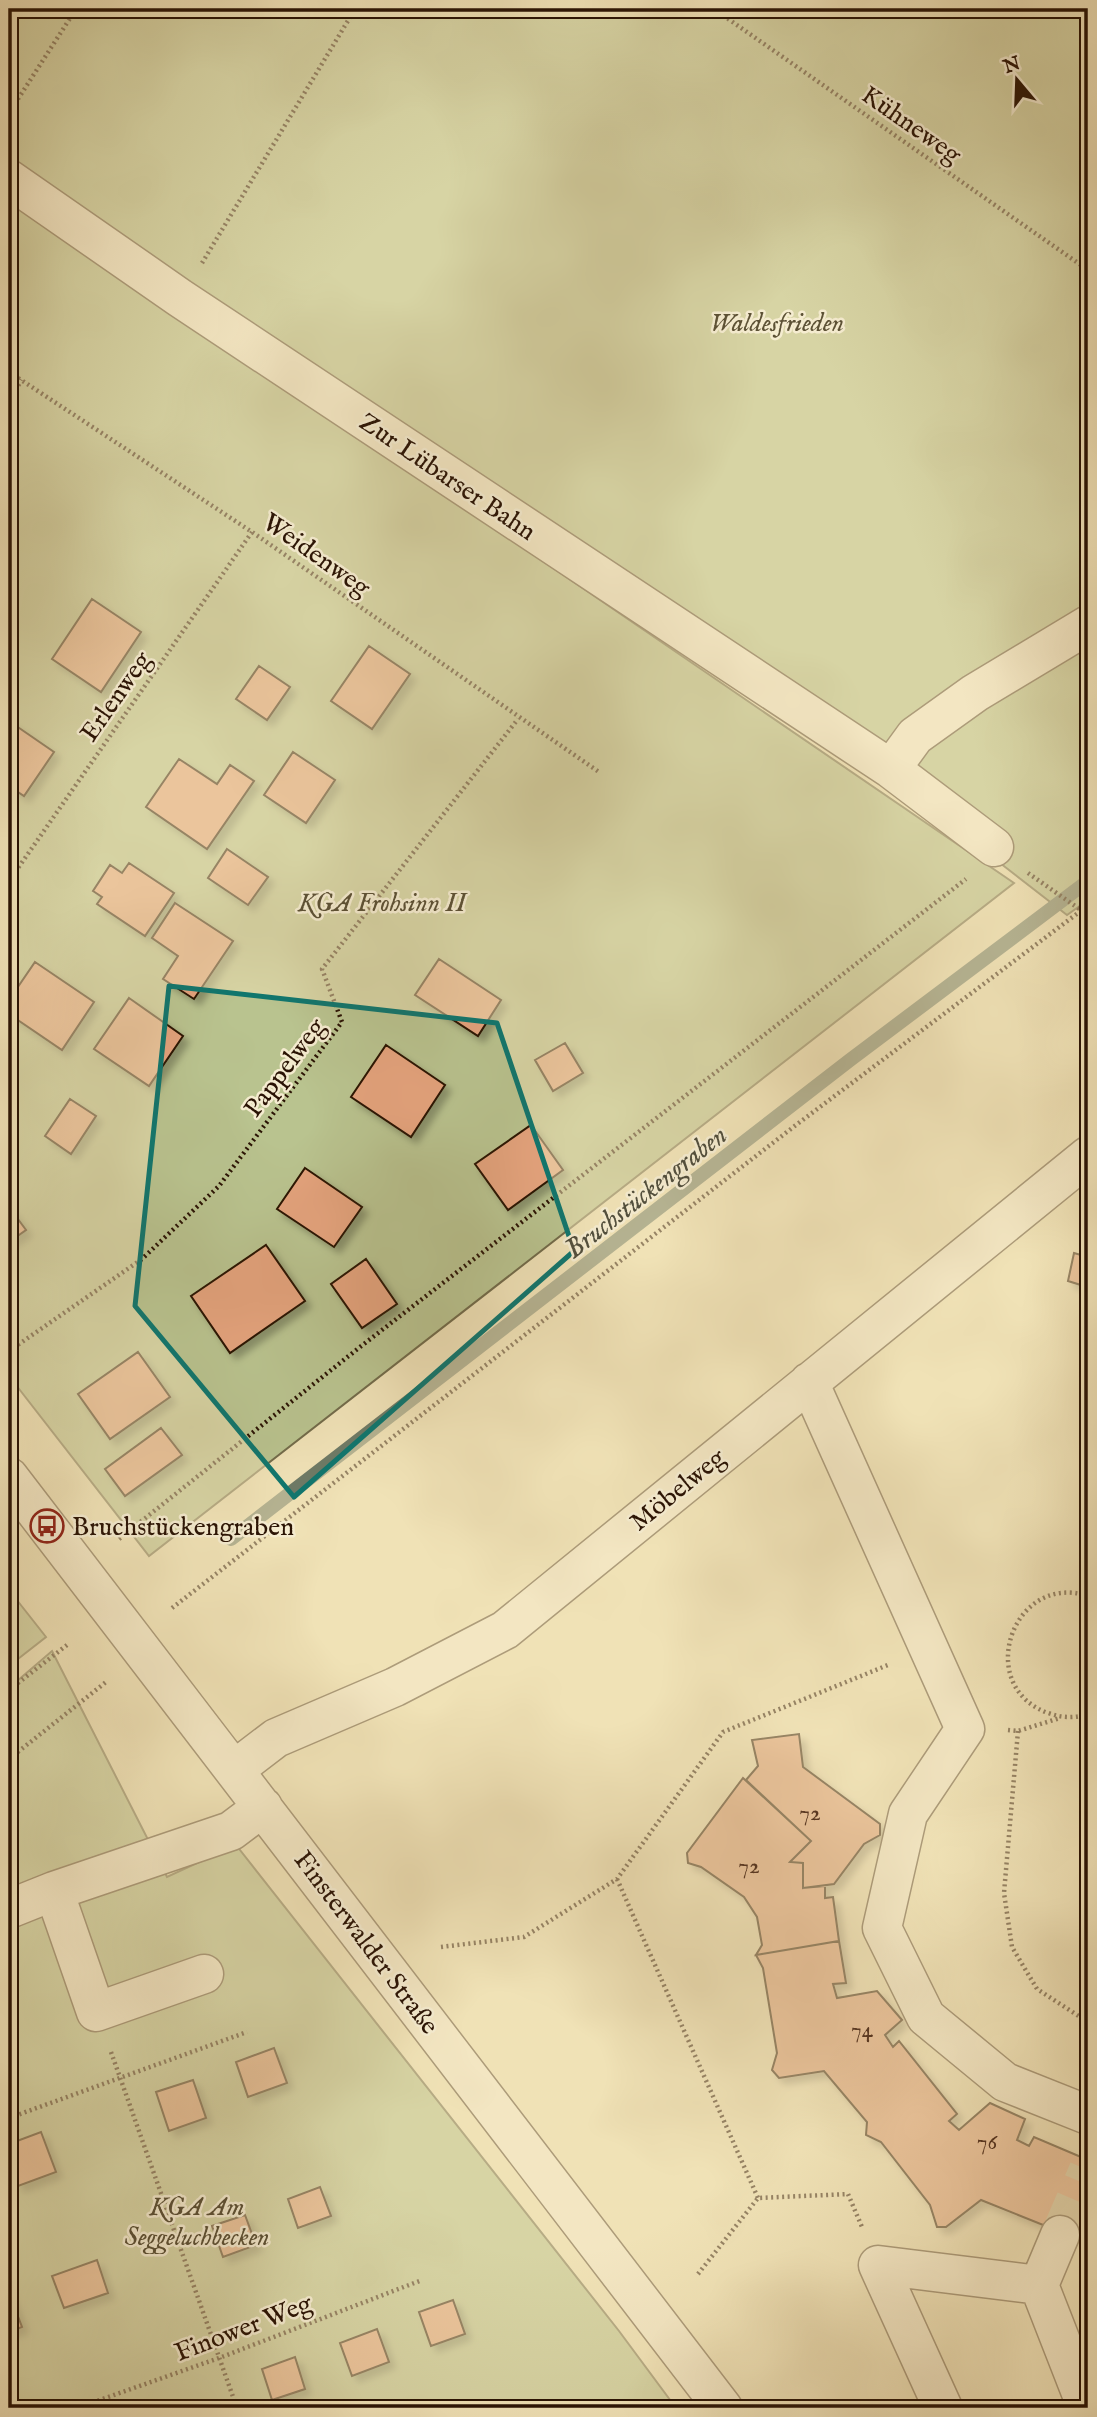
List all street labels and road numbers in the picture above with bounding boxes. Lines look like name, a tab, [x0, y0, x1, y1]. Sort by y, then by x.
street label: Kühneweg	[855, 79, 968, 172]
street label: Zur Lübarser Bahn	[353, 406, 542, 549]
street label: Weidenweg	[256, 506, 377, 605]
street label: Erlenweg	[73, 644, 160, 749]
street label: Pappelweg	[237, 1011, 334, 1124]
street label: Möbelweg	[623, 1441, 733, 1539]
street label: Finsterwalder Straße	[286, 1844, 446, 2041]
street label: Finower Weg	[170, 2287, 318, 2370]

